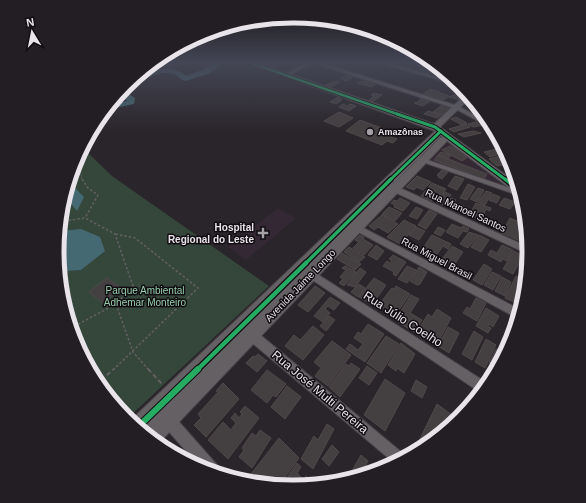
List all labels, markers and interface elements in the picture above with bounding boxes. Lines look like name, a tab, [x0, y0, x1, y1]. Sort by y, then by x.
north arrow	[12, 12, 52, 52]
text: N	[25, 16, 35, 29]
marker: Amazônas	[365, 127, 375, 137]
place label: Amazônas	[378, 127, 423, 137]
street label: Rua Manoel Santos	[424, 187, 508, 234]
place label: Hospital Regional do Leste	[168, 222, 254, 245]
marker: Hospital Regional do Leste	[257, 227, 269, 239]
street label: Rua Miguel Brasil	[400, 235, 474, 282]
street label: Avenida Jaime Longo	[263, 247, 338, 324]
park label: Parque Ambiental Adhemar Monteiro	[104, 285, 187, 308]
street label: Rua Júlio Coelho	[361, 288, 445, 350]
street label: Rua José Multi Pereira	[269, 348, 371, 437]

